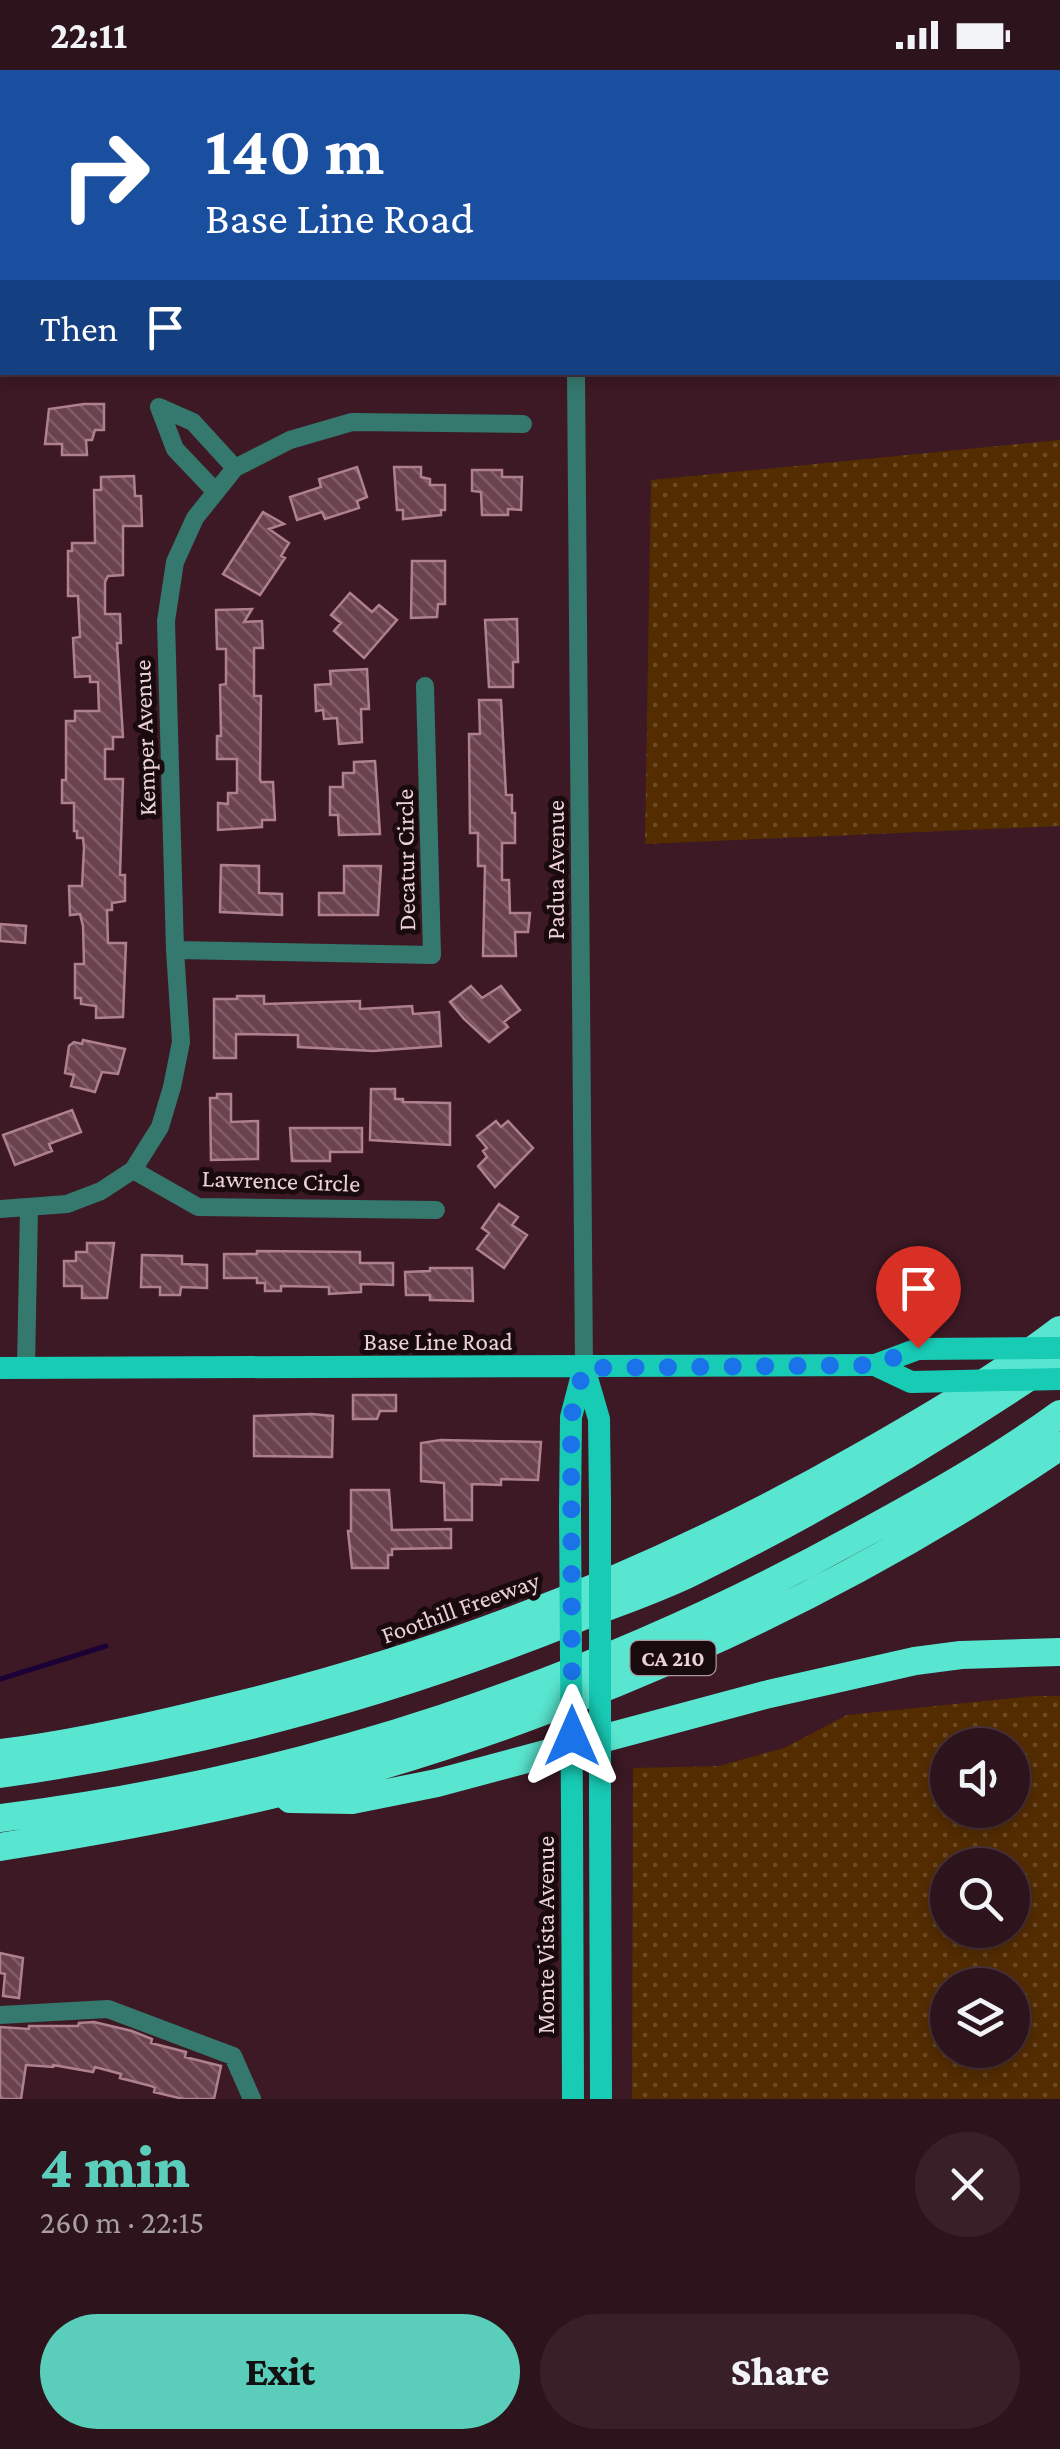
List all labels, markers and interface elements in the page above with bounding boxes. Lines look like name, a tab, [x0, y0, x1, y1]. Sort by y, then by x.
text: 22:11	[50, 14, 127, 56]
icon: right	[40, 110, 170, 240]
text: 140 m	[205, 111, 384, 189]
text: Base Line Road	[205, 193, 474, 243]
icon: arrive	[138, 300, 193, 355]
text: Then	[40, 307, 118, 349]
street label: Kemper Avenue	[128, 659, 162, 817]
street label: Decatur Circle	[391, 789, 420, 931]
street label: Padua Avenue	[542, 800, 569, 940]
street label: Lawrence Circle	[201, 1164, 361, 1197]
pin	[876, 1246, 961, 1349]
icon: arrive	[891, 1261, 946, 1316]
street label: Base Line Road	[363, 1328, 513, 1355]
street label: Foothill Freeway	[377, 1566, 544, 1650]
road number: CA 210	[630, 1641, 716, 1675]
position arrow	[520, 1684, 624, 1788]
map controls	[930, 1728, 1030, 2068]
button: sound	[930, 1728, 1030, 1828]
street label: Monte Vista Avenue	[532, 1836, 559, 2034]
button: search	[930, 1848, 1030, 1948]
button: layers	[930, 1968, 1030, 2068]
button: close	[915, 2132, 1020, 2237]
text: 4 min	[40, 2133, 190, 2200]
text: 260 m · 22:15	[40, 2204, 204, 2240]
button: Exit	[40, 2314, 520, 2429]
button: Share	[540, 2314, 1020, 2429]

